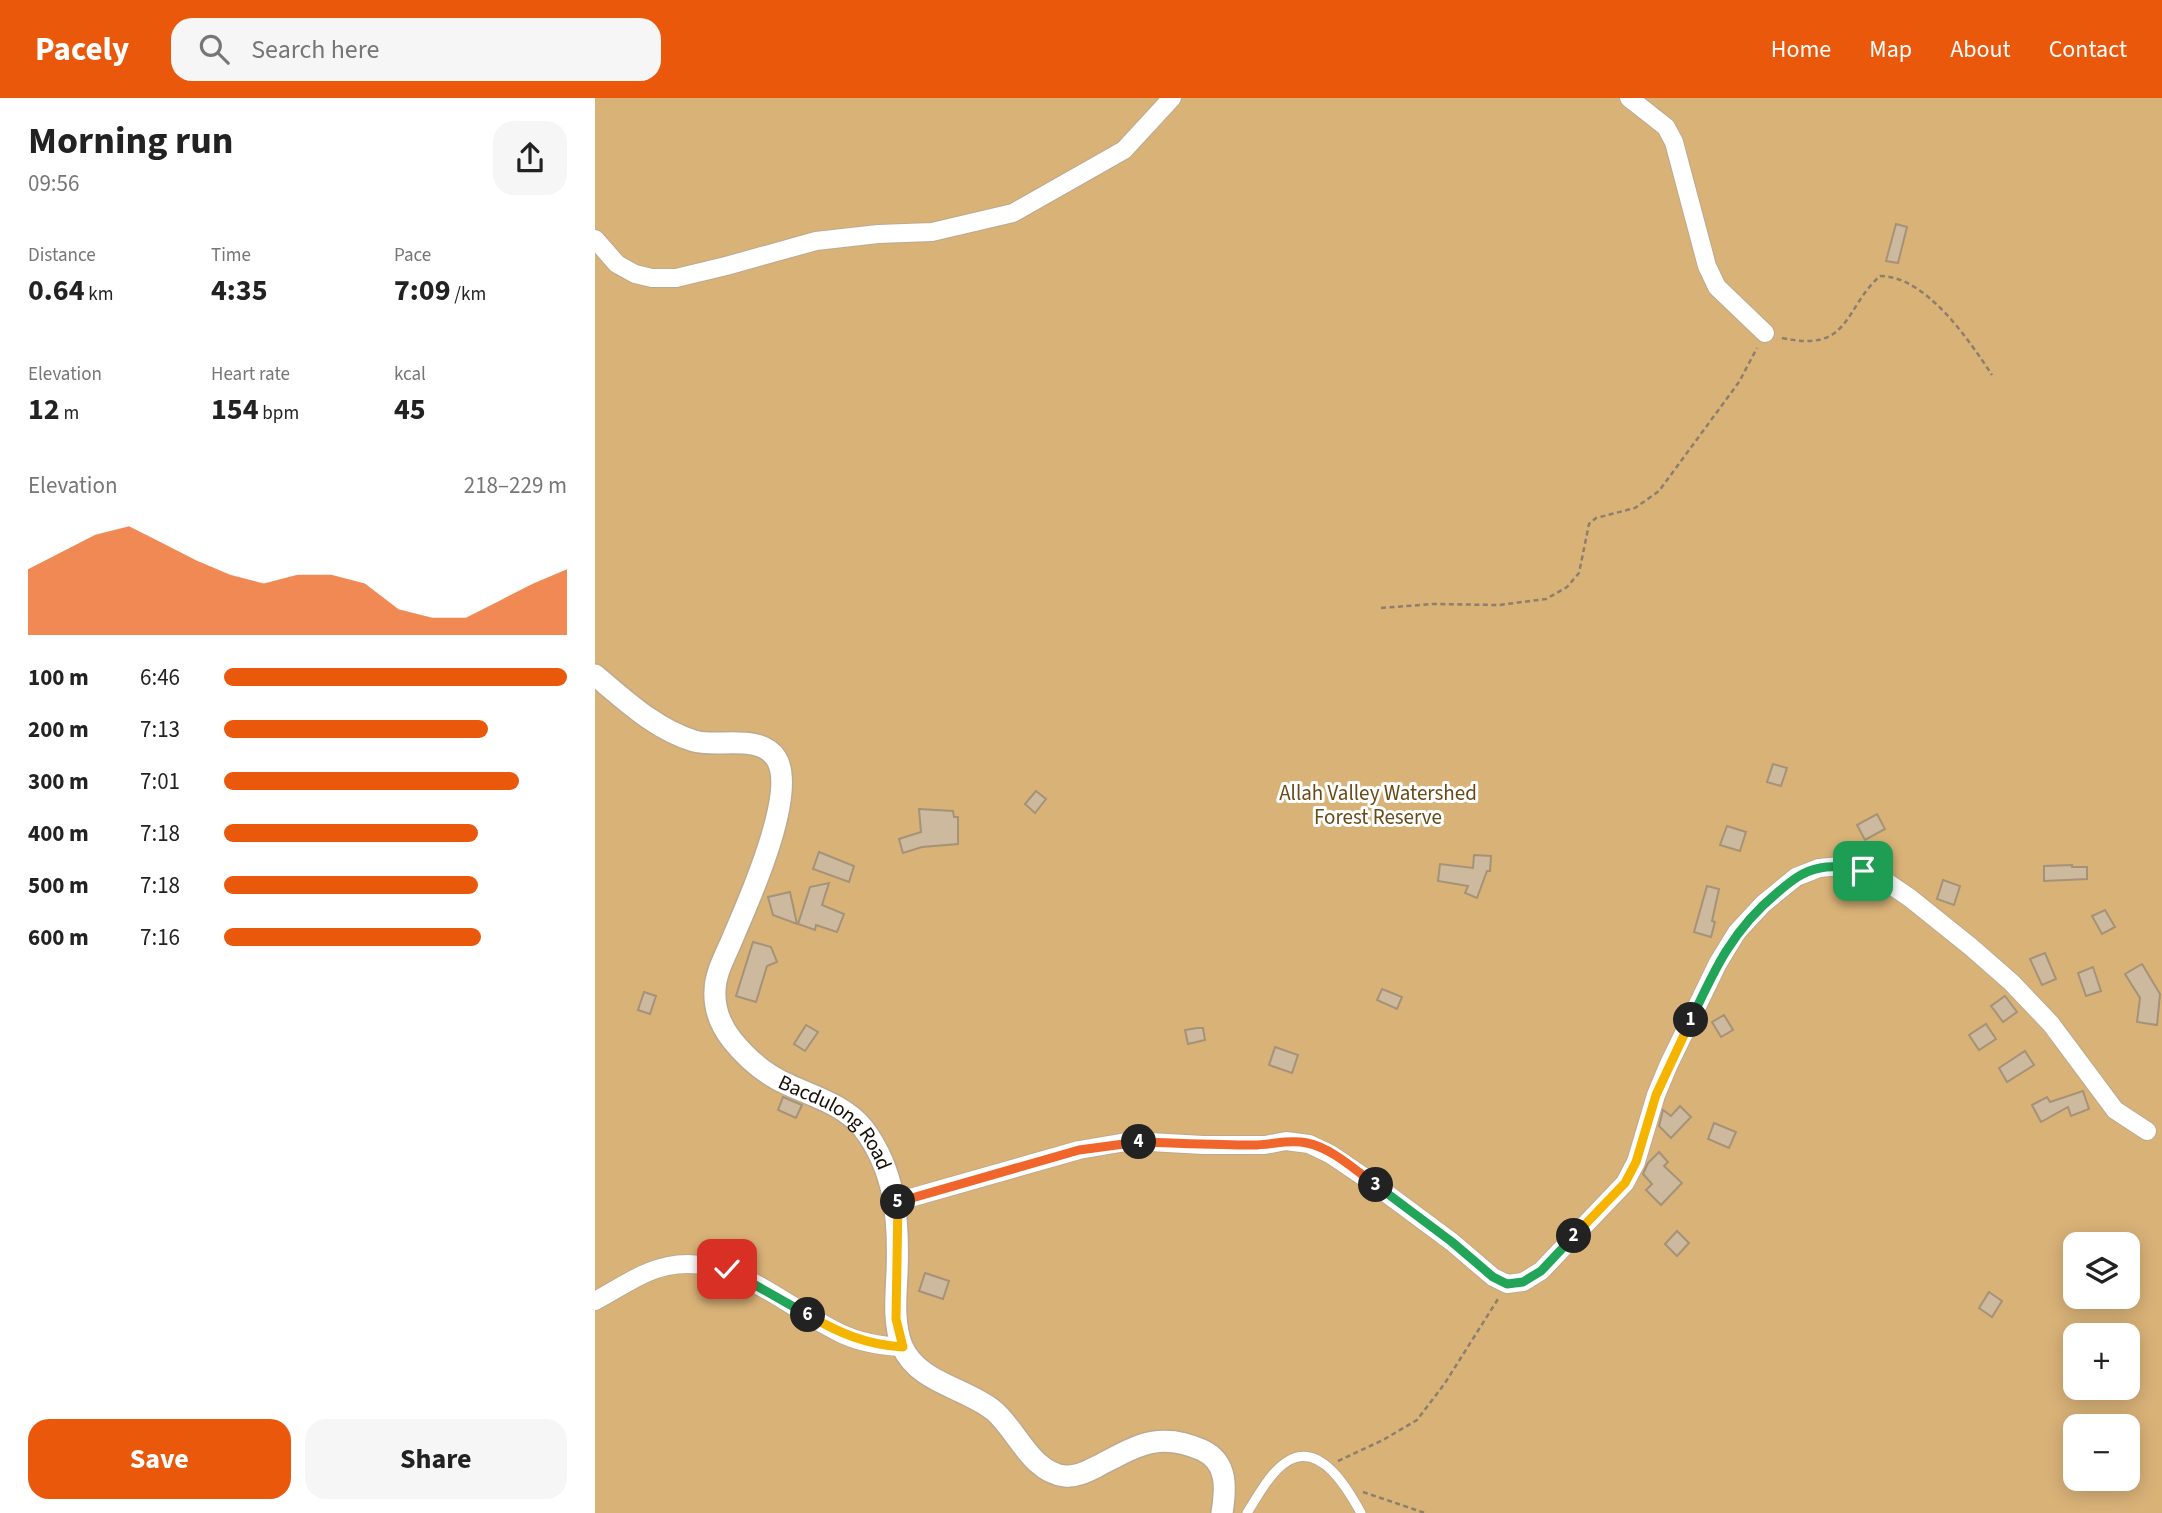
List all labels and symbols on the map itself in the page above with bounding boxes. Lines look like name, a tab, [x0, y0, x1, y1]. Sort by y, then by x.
park label: Allah Valley Watershed Forest Reserve	[1279, 778, 1477, 832]
pin	[1833, 841, 1893, 901]
pin: 1	[1673, 1002, 1709, 1038]
street label: Bacdulong Road	[773, 1067, 899, 1174]
pin: 4	[1121, 1124, 1157, 1160]
pin: 3	[1359, 1168, 1393, 1202]
pin: 5	[881, 1184, 915, 1220]
pin: 2	[1557, 1218, 1591, 1254]
pin	[697, 1239, 757, 1299]
pin: 6	[791, 1298, 825, 1332]

